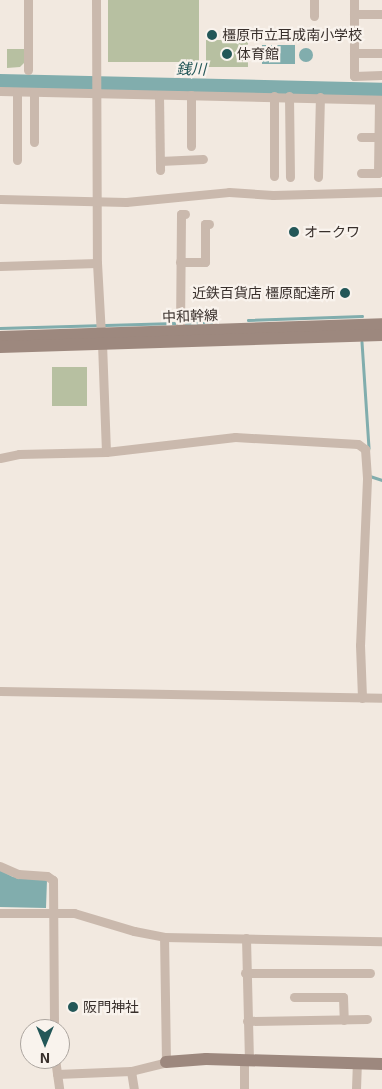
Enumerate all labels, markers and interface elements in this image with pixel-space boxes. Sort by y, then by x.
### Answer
place label: 橿原市立耳成南小学校 [222,27,362,43]
marker: 橿原市立耳成南小学校 [206,29,218,41]
place label: 体育館 [237,46,279,62]
marker: 体育館 [221,48,233,60]
water label: 銭川 [176,60,206,78]
place label: オークワ [304,224,360,240]
marker: オークワ [288,226,300,238]
place label: 近鉄百貨店 橿原配達所 [192,285,335,301]
marker: 近鉄百貨店 橿原配達所 [339,287,351,299]
street label: 中和幹線 [162,307,218,325]
place label: 阪門神社 [83,999,139,1015]
marker: 阪門神社 [67,1001,79,1013]
north arrow [20,1019,70,1069]
text: N [40,1050,50,1067]

